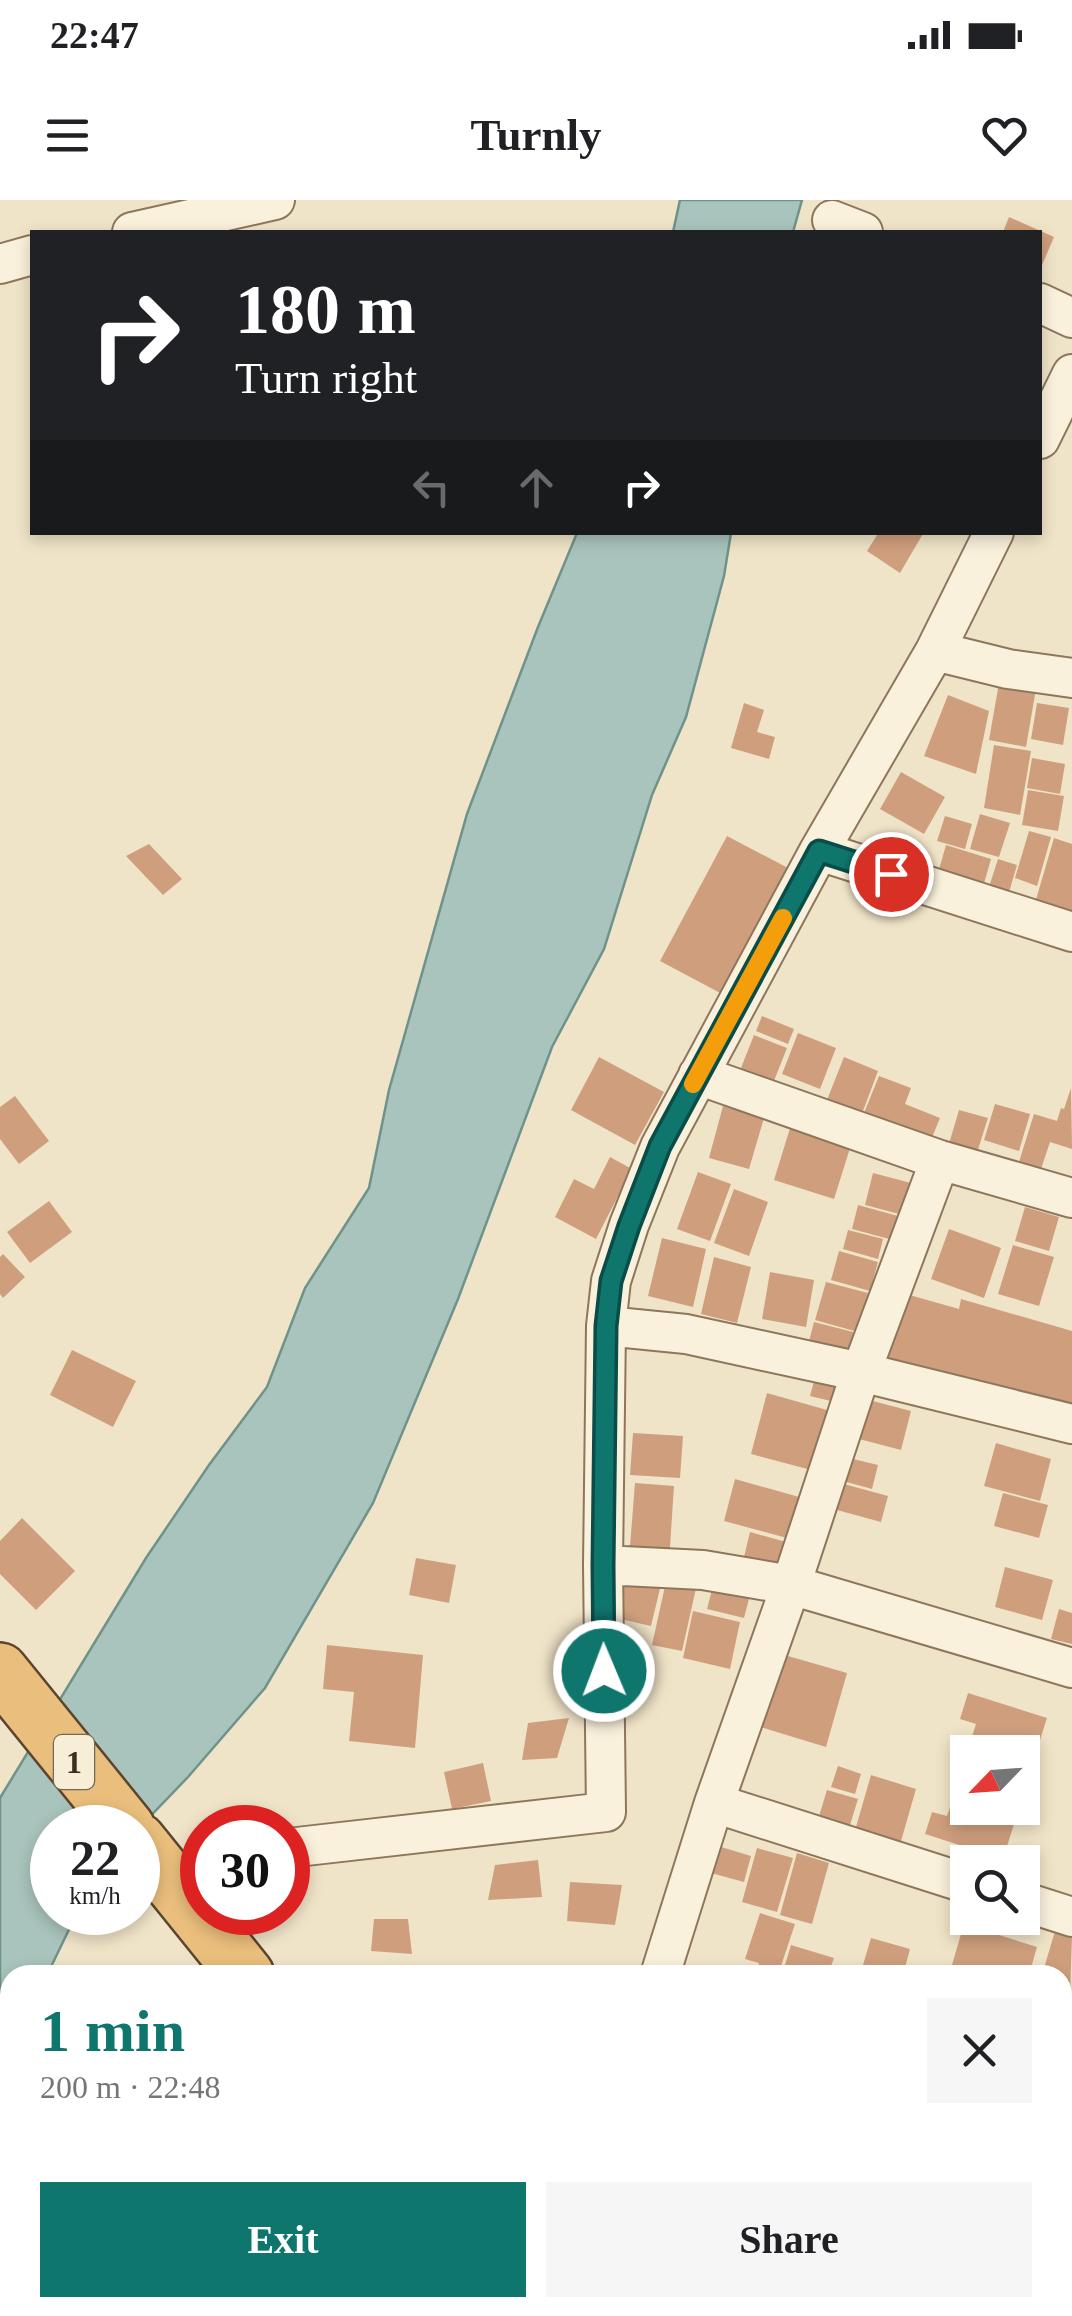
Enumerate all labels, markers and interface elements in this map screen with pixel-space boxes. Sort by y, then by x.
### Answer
text: 22:47 [50,14,139,56]
icon: menu [40,108,95,163]
icon: heart [977,108,1032,163]
text: Turnly [471,110,601,160]
icon: right [70,270,200,400]
text: 180 m [235,271,416,348]
text: Turn right [235,353,417,403]
icon: left [404,460,459,515]
icon: ahead [509,460,564,515]
icon: right [614,460,669,515]
pin [849,832,934,917]
icon: arrive [864,847,919,902]
position arrow [552,1619,656,1723]
road number: 1 [54,1735,94,1789]
north arrow [950,1735,1040,1825]
map controls [950,1735,1040,1935]
speed limit sign: 30 [180,1805,310,1935]
text: 22 [70,1830,120,1886]
button: search [950,1845,1040,1935]
text: km/h [69,1882,121,1909]
text: 1 min [40,1998,185,2064]
button: close [927,1998,1032,2103]
text: 200 m · 22:48 [40,2069,220,2105]
button: Exit [40,2182,526,2297]
button: Share [546,2182,1032,2297]

